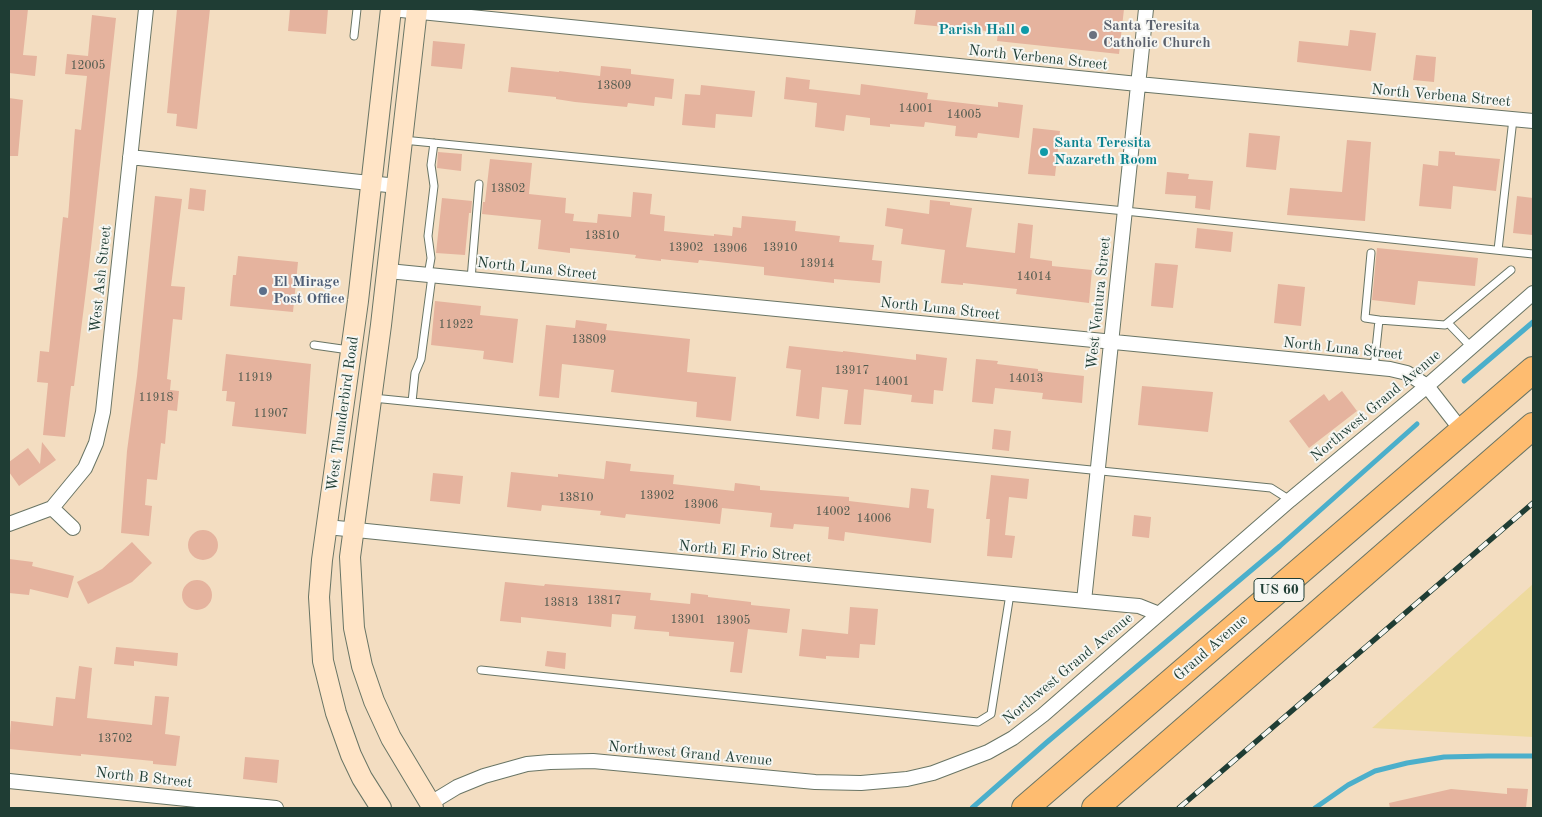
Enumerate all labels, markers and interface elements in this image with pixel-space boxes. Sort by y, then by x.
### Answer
place label: Santa Teresita Catholic Church [1103,17,1211,52]
place label: Parish Hall [938,21,1015,39]
marker: Parish Hall [1019,24,1031,36]
marker: Santa Teresita Catholic Church [1087,29,1099,41]
street label: North Verbena Street [967,42,1109,74]
house number: 12005 [71,59,105,73]
house number: 13809 [597,79,631,93]
street label: North Verbena Street [1370,81,1512,111]
house number: 14001 [899,102,933,116]
house number: 14005 [947,108,981,122]
place label: Santa Teresita Nazareth Room [1054,134,1157,169]
marker: Santa Teresita Nazareth Room [1038,146,1050,158]
house number: 13802 [491,182,525,196]
street label: West Ash Street [86,225,116,333]
house number: 13810 [585,229,619,243]
street label: West Ventura Street [1083,236,1115,370]
house number: 13902 [669,241,703,255]
house number: 13910 [763,241,797,255]
house number: 13906 [713,242,747,256]
street label: North Luna Street [476,254,598,284]
house number: 13914 [800,257,834,271]
house number: 14014 [1017,270,1051,284]
place label: El Mirage Post Office [273,273,345,308]
marker: El Mirage Post Office [257,285,269,297]
street label: North Luna Street [879,294,1001,324]
house number: 11922 [439,318,473,332]
house number: 13809 [572,333,606,347]
street label: North Luna Street [1282,334,1404,364]
street label: West Thunderbird Road [323,335,363,493]
street label: Northwest Grand Avenue [1307,346,1445,466]
house number: 13917 [835,364,869,378]
house number: 11919 [238,371,272,385]
house number: 14013 [1009,372,1043,386]
house number: 14001 [875,375,909,389]
house number: 11918 [139,391,173,405]
house number: 11907 [254,407,288,421]
house number: 13902 [640,489,674,503]
house number: 13810 [559,491,593,505]
house number: 13906 [684,498,718,512]
house number: 14002 [816,505,850,519]
house number: 14006 [857,512,891,526]
street label: North El Frio Street [678,537,812,567]
road number: US 60 [1254,578,1304,602]
house number: 13817 [587,594,621,608]
house number: 13813 [544,596,578,610]
street label: Northwest Grand Avenue [999,609,1137,729]
street label: Grand Avenue [1170,611,1252,685]
house number: 13901 [671,613,705,627]
house number: 13905 [716,614,750,628]
house number: 13702 [98,732,132,746]
street label: Northwest Grand Avenue [607,738,773,770]
street label: North B Street [95,764,193,792]

